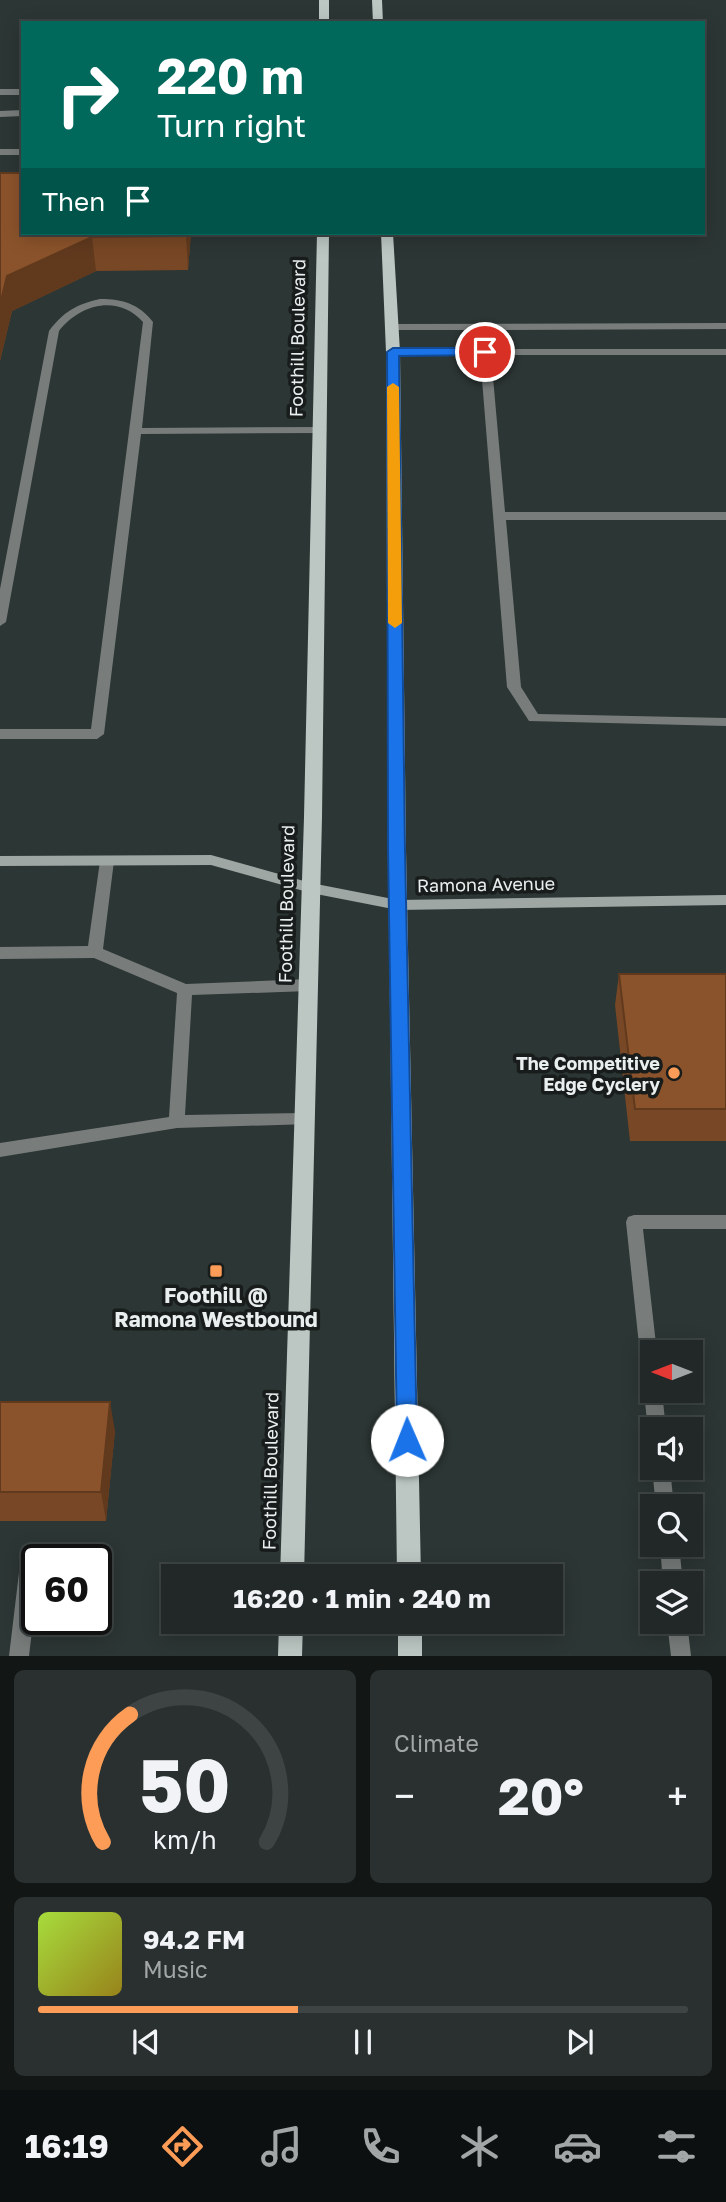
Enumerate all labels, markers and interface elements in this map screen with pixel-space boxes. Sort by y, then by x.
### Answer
text: 220 m [157,46,304,105]
icon: right [42,49,133,140]
text: Turn right [157,106,306,144]
icon: arrive [119,182,157,220]
text: Then [42,186,105,217]
street label: Foothill Boulevard [285,259,309,417]
pin [455,322,515,382]
icon: arrive [466,333,504,371]
street label: Foothill Boulevard [274,825,298,983]
street label: Ramona Avenue [417,872,555,896]
place label: The Competitive Edge Cyclery [516,1052,660,1095]
marker: The Competitive Edge Cyclery [666,1065,682,1081]
marker: Foothill @ Ramona Westbound [208,1263,224,1279]
place label: Foothill @ Ramona Westbound [114,1282,318,1332]
north arrow [640,1340,704,1404]
map controls [640,1340,703,1634]
street label: Foothill Boulevard [258,1392,282,1550]
position arrow [370,1403,444,1477]
button: sound [640,1417,703,1480]
button: search [640,1494,703,1557]
speed limit sign: 60 [21,1544,112,1635]
button: layers [640,1571,703,1634]
text: 16:20 · 1 min · 240 m [233,1583,491,1614]
text: Climate [394,1729,479,1757]
text: 50 [139,1742,231,1829]
text: 20° [498,1764,584,1826]
text: − [394,1773,415,1818]
text: + [667,1773,688,1818]
text: km/h [153,1824,217,1855]
text: 94.2 FM [143,1924,245,1955]
text: Music [143,1955,208,1983]
icon: previous [127,2023,165,2061]
icon: pause [344,2023,382,2061]
icon: next [561,2023,599,2061]
icon: directions [158,2122,207,2171]
icon: music [257,2122,306,2171]
icon: phone [356,2122,405,2171]
icon: climate [455,2122,504,2171]
icon: car [553,2122,602,2171]
icon: filters [652,2122,701,2171]
text: 16:19 [25,2127,109,2165]

